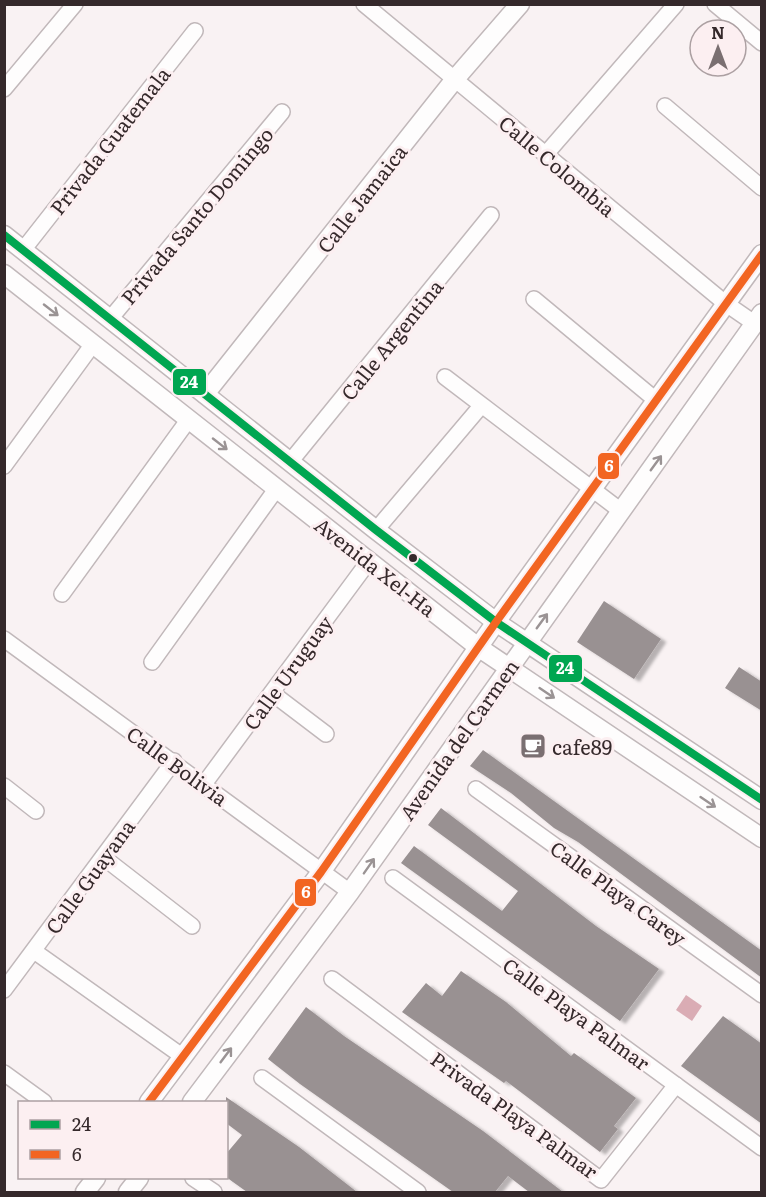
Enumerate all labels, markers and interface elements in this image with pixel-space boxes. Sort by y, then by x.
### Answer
north arrow [688,18,748,78]
text: N [711,20,725,44]
street label: Privada Guatemala [42,59,177,220]
street label: Calle Colombia [493,107,623,223]
street label: Privada Santo Domingo [112,120,280,310]
street label: Calle Jamaica [309,137,413,259]
street label: Calle Argentina [333,272,449,406]
one-way arrow [42,304,58,317]
line badge: 24 [172,368,207,396]
text: 24 [180,369,198,393]
one-way arrow [212,437,228,450]
line badge: 6 [597,452,620,480]
text: 6 [604,453,614,477]
one-way arrow [650,455,662,471]
street label: Avenida Xel-Ha [309,509,443,623]
unlabelled marker [407,552,419,564]
street label: Calle Uruguay [235,608,339,735]
one-way arrow [536,613,548,629]
street label: Avenida del Carmen [391,652,525,826]
line badge: 24 [548,654,583,683]
text: 24 [556,655,574,679]
one-way arrow [538,687,554,699]
street label: Calle Bolivia [121,718,235,812]
cafe icon: cafe89 [518,731,548,761]
place label: cafe89 [552,731,612,761]
one-way arrow [699,796,716,808]
street label: Calle Guayana [37,812,141,940]
street label: Calle Playa Carey [545,832,694,952]
one-way arrow [363,858,375,874]
line badge: 6 [294,878,317,907]
text: 6 [301,879,311,903]
street label: Calle Playa Palmar [497,949,657,1077]
street label: Privada Playa Palmar [425,1043,605,1185]
one-way arrow [220,1047,233,1063]
legend [18,1101,228,1179]
text: 24 [72,1110,91,1137]
text: 6 [72,1140,82,1167]

